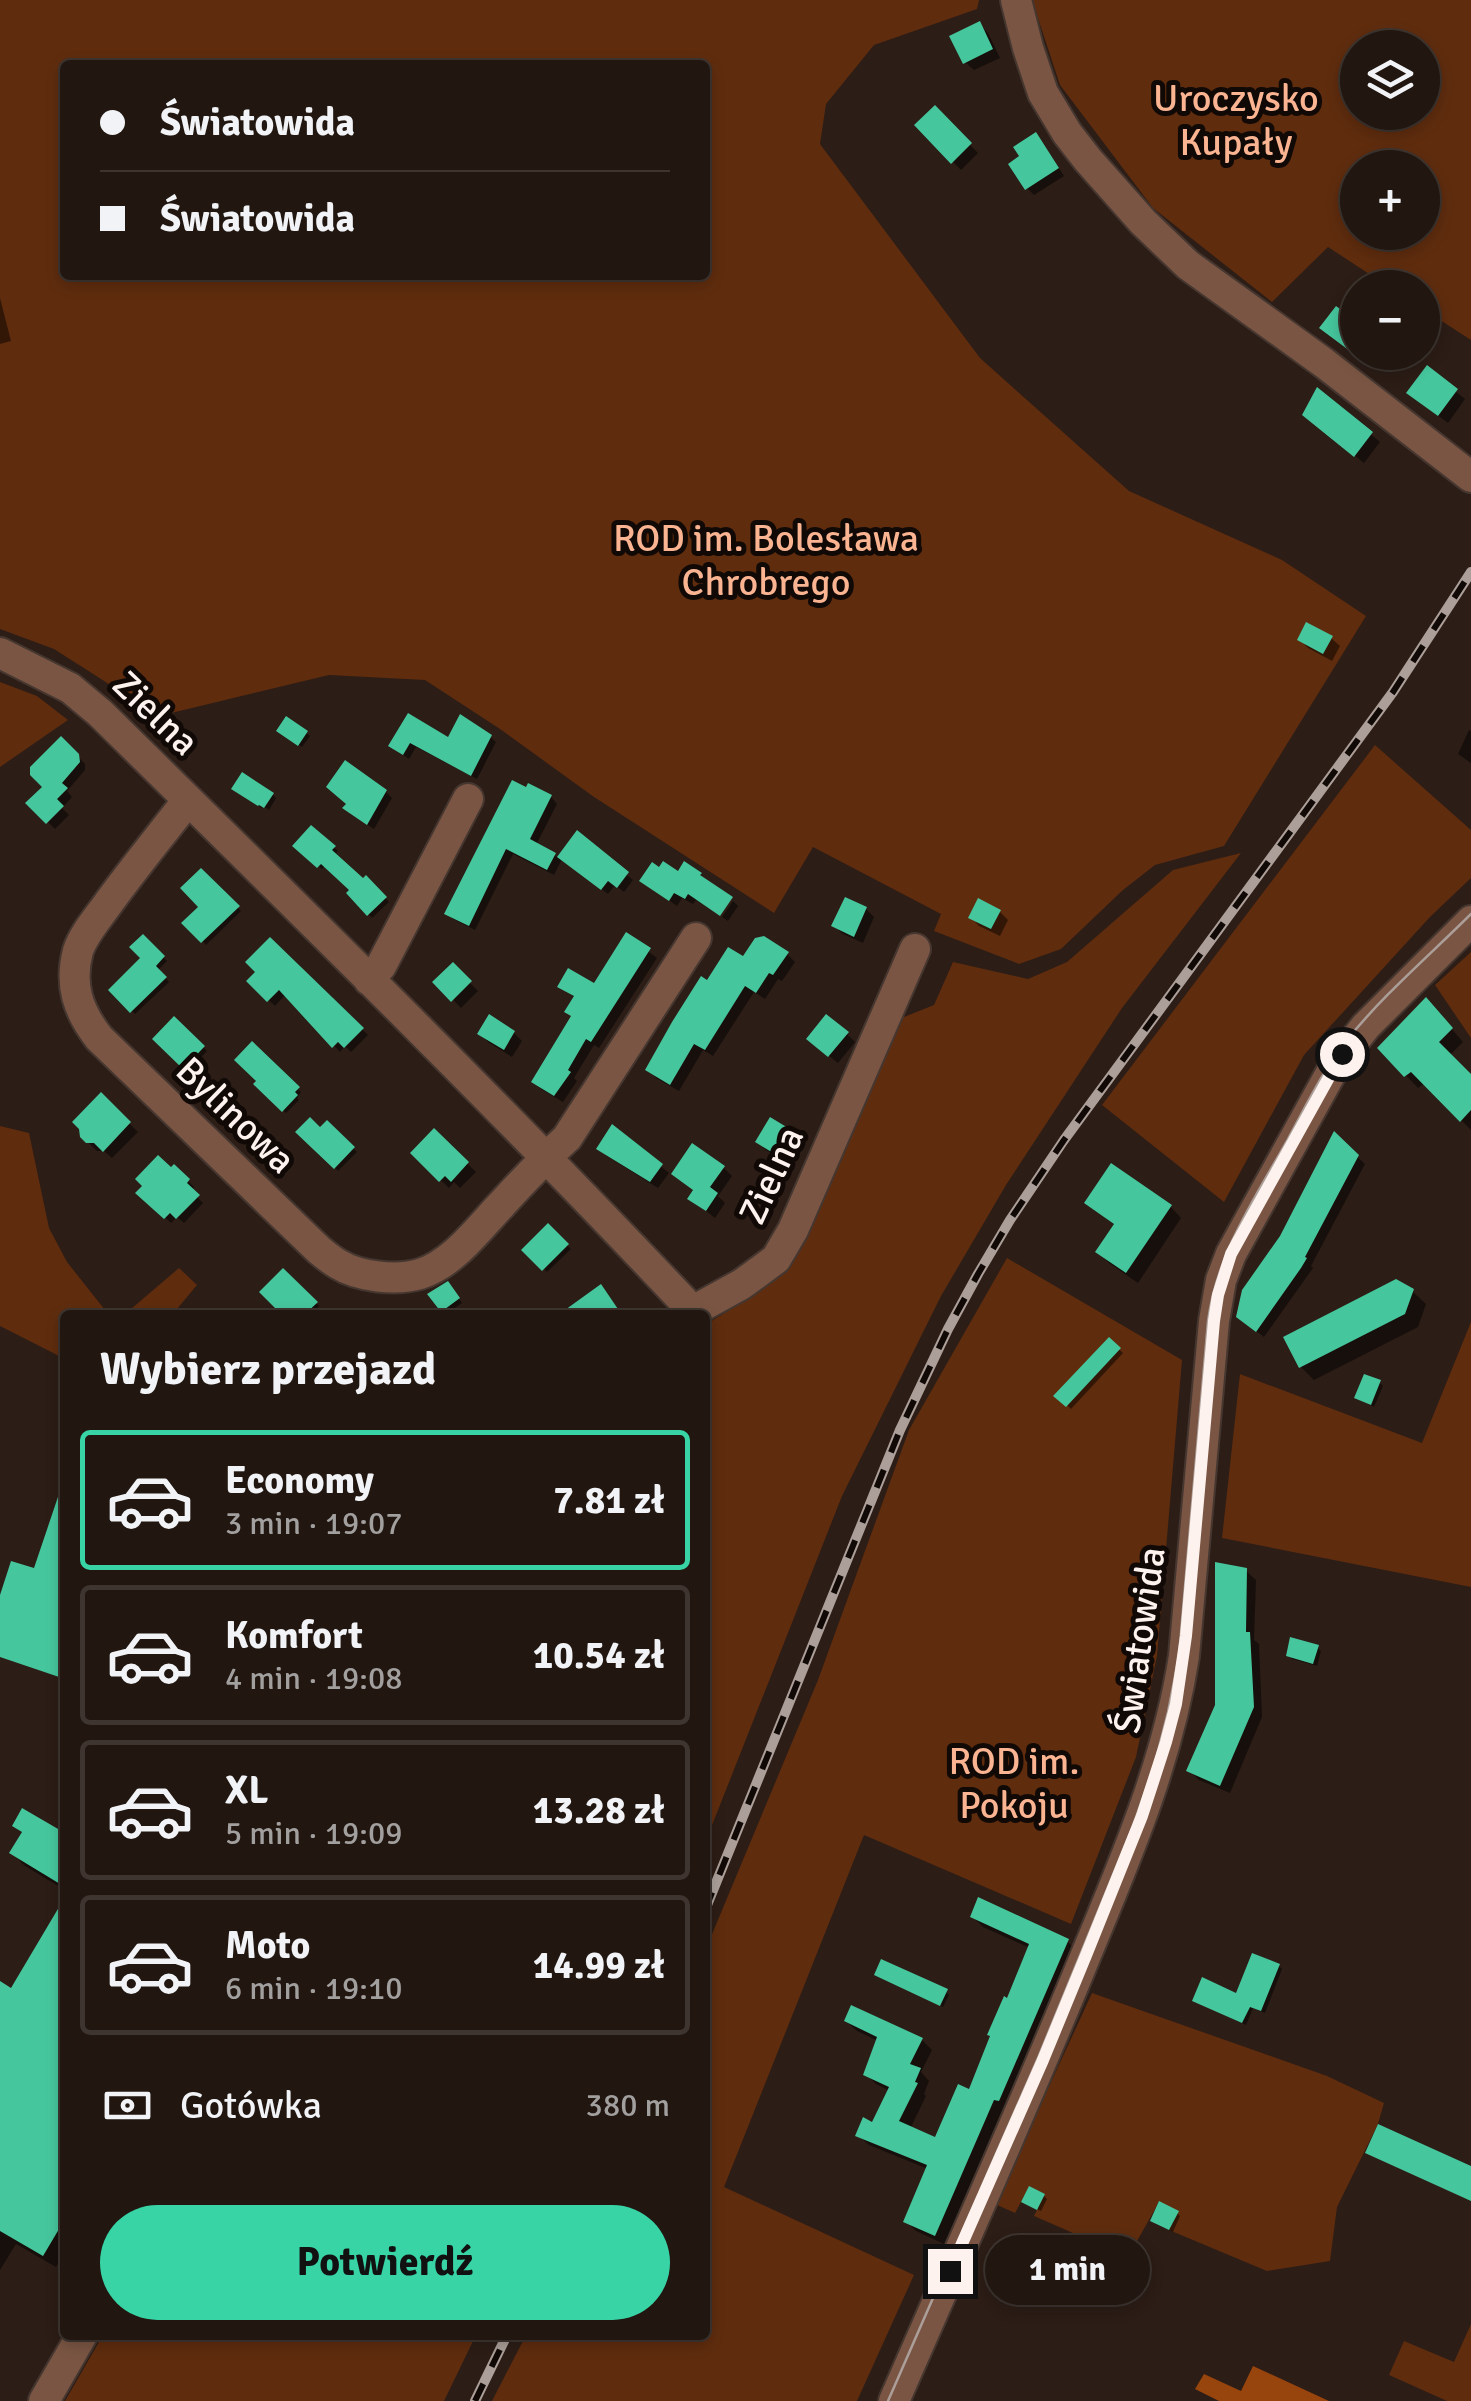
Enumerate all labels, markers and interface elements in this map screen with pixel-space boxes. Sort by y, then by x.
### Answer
map controls [1340,30,1440,370]
button: layers [1340,30,1440,130]
park label: Uroczysko Kupały [1153,75,1319,166]
text: Światowida [160,99,355,146]
button: + [1340,150,1440,250]
text: Światowida [160,195,355,242]
button: − [1340,270,1440,370]
park label: ROD im. Bolesława Chrobrego [613,515,919,606]
street label: Zielna [103,661,209,766]
route start [1320,1032,1365,1077]
street label: Bylinowa [166,1047,305,1184]
street label: Zielna [729,1119,814,1231]
text: Wybierz przejazd [100,1342,436,1397]
icon: car [105,1455,195,1545]
text: Economy [225,1457,374,1504]
text: 7.81 zł [553,1477,665,1524]
text: 3 min · 19:07 [225,1504,403,1543]
street label: Światowida [1103,1544,1176,1736]
icon: car [105,1610,195,1700]
text: Komfort [225,1612,363,1659]
text: 10.54 zł [533,1632,665,1679]
text: 4 min · 19:08 [225,1659,403,1698]
park label: ROD im. Pokoju [949,1738,1079,1829]
icon: car [105,1765,195,1855]
text: XL [225,1767,268,1814]
text: 13.28 zł [533,1787,665,1834]
text: 5 min · 19:09 [225,1814,403,1853]
icon: car [105,1920,195,2010]
text: Moto [225,1922,310,1969]
text: 14.99 zł [533,1942,665,1989]
text: 6 min · 19:10 [225,1969,403,2008]
icon: cash [100,2078,155,2133]
text: Gotówka [180,2082,322,2129]
text: 380 m [586,2086,670,2125]
button: Potwierdź [100,2205,670,2320]
callout: 1 min [985,2236,1150,2306]
route end [928,2249,973,2294]
text: 1 min [1029,2250,1106,2289]

